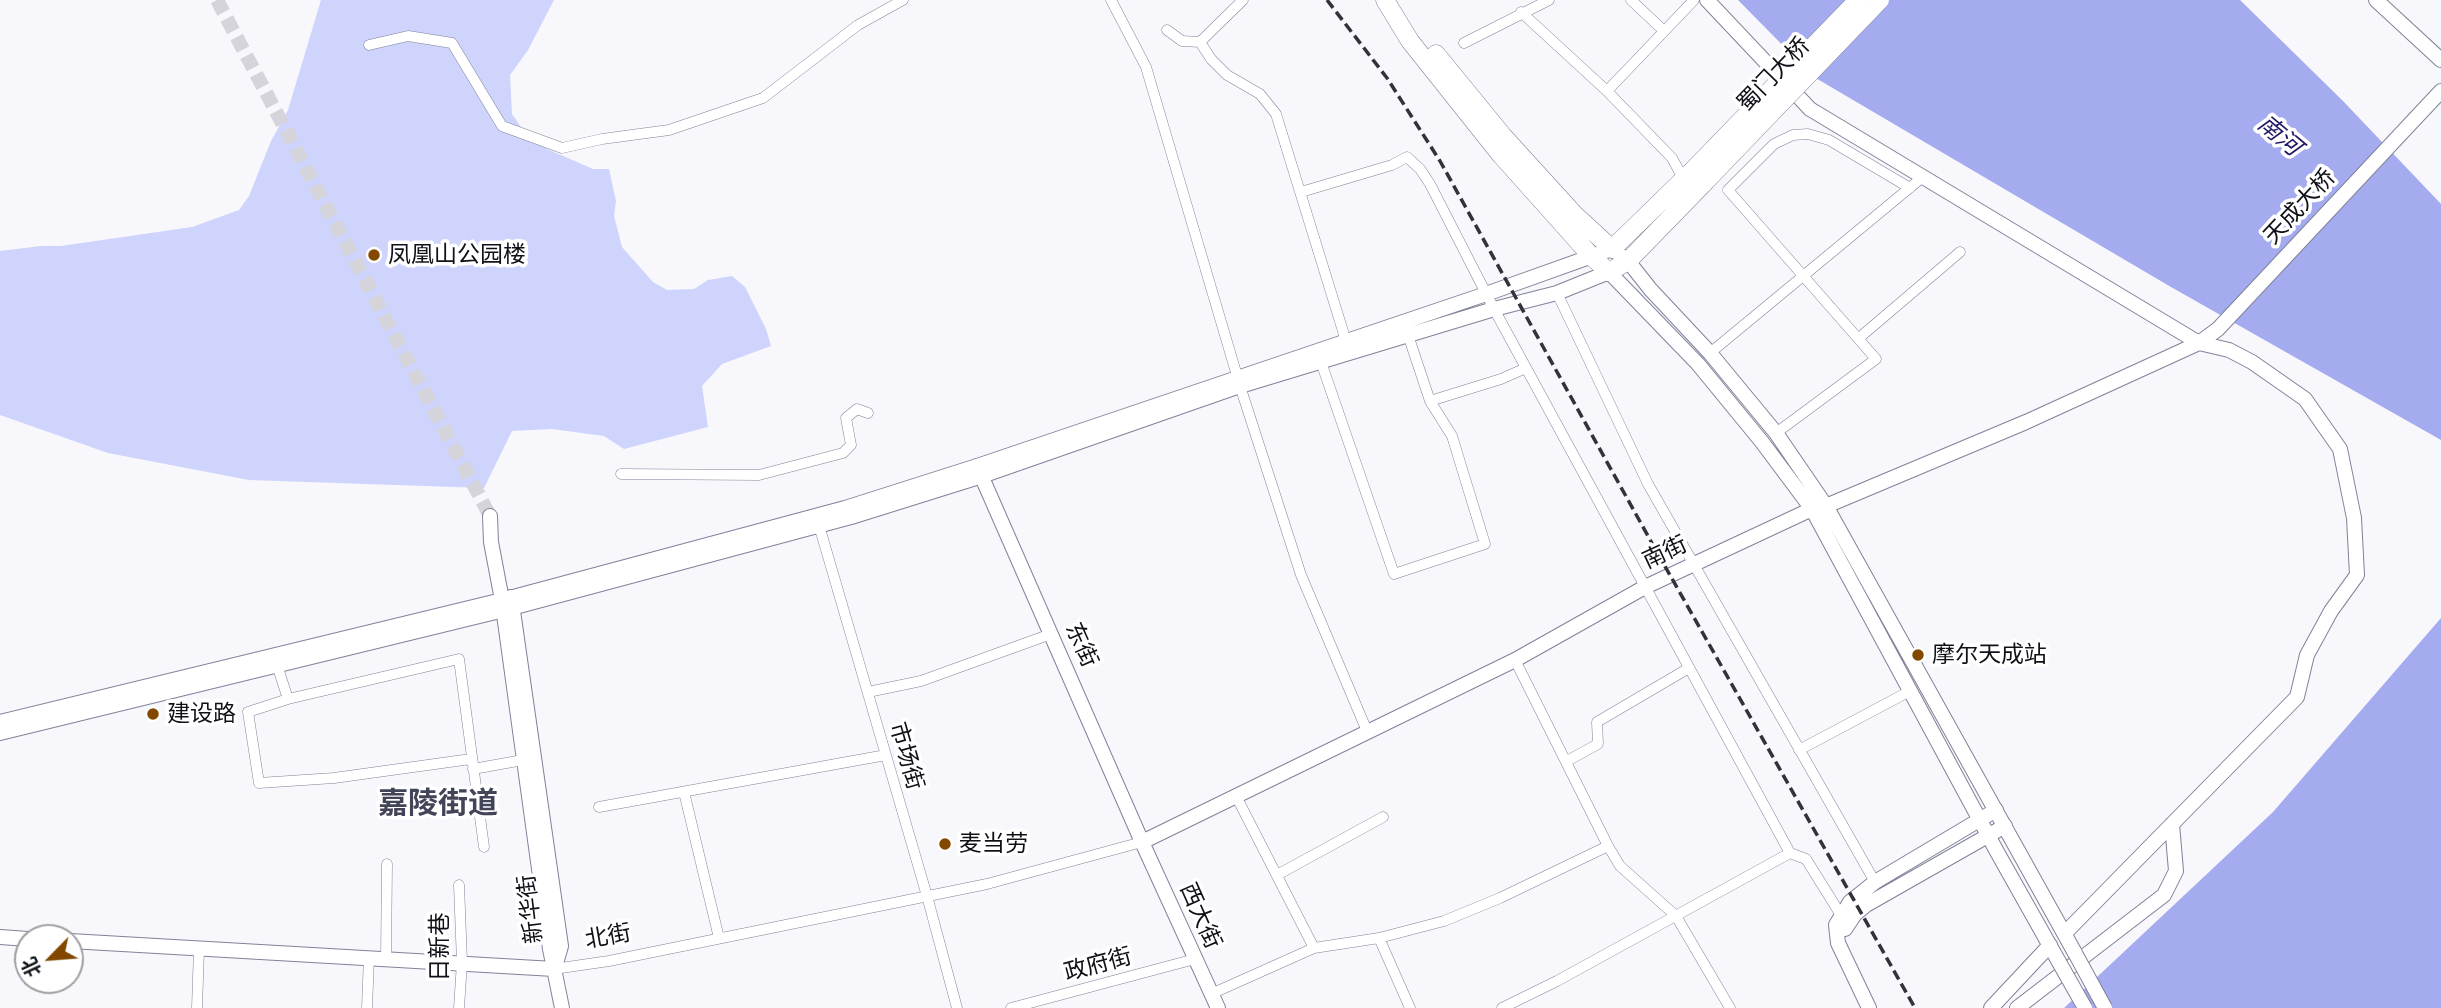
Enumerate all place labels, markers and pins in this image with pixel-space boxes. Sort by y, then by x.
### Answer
place label: 凤凰山公园楼 [388,241,526,269]
marker: 凤凰山公园楼 [366,247,382,263]
place label: 摩尔天成站 [1932,641,2047,669]
marker: 摩尔天成站 [1910,647,1926,663]
place label: 建设路 [167,700,236,728]
marker: 建设路 [145,706,161,722]
place label: 麦当劳 [959,830,1028,858]
marker: 麦当劳 [937,836,953,852]

